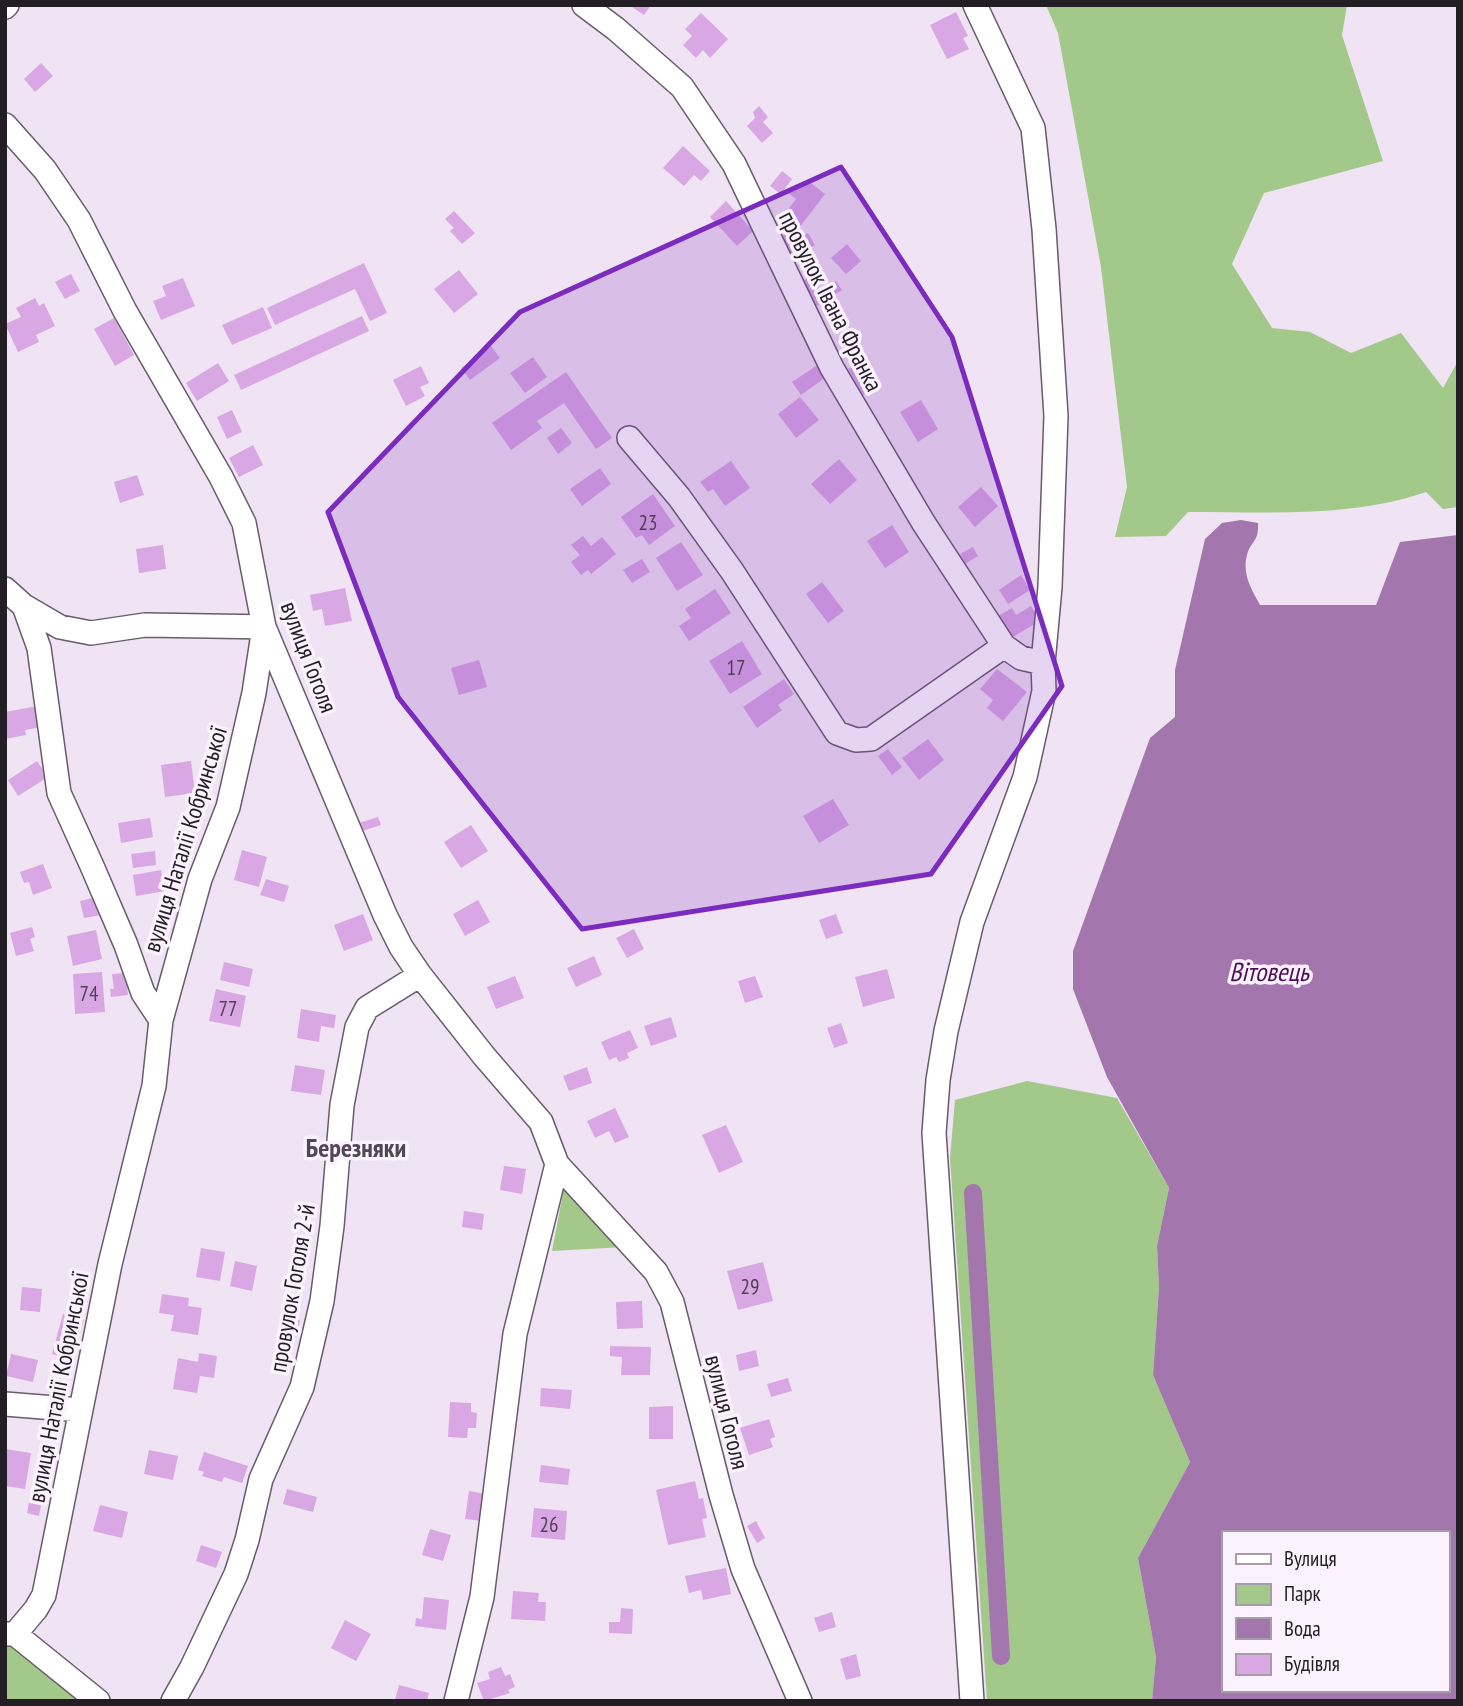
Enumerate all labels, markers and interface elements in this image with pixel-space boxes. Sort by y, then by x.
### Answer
street label: провулок Івана Франка [772,206,890,396]
house number: 23 [639,509,657,536]
street label: вулиця Гоголя [274,597,344,717]
house number: 17 [727,654,745,681]
street label: вулиця Наталії Кобринської [136,722,234,956]
water label: Вітовець [1229,955,1310,988]
house number: 74 [80,980,99,1007]
house number: 77 [219,995,237,1022]
district label: Березняки [306,1131,406,1164]
street label: провулок Гоголя 2-й [262,1201,322,1375]
street label: вулиця Наталії Кобринської [20,1269,96,1505]
house number: 29 [741,1273,759,1300]
street label: вулиця Гоголя [698,1352,756,1472]
house number: 26 [540,1511,558,1538]
legend [1222,1531,1449,1692]
text: Вулиця [1284,1545,1337,1572]
text: Парк [1284,1580,1321,1607]
text: Вода [1284,1615,1321,1642]
text: Будівля [1284,1650,1340,1677]

